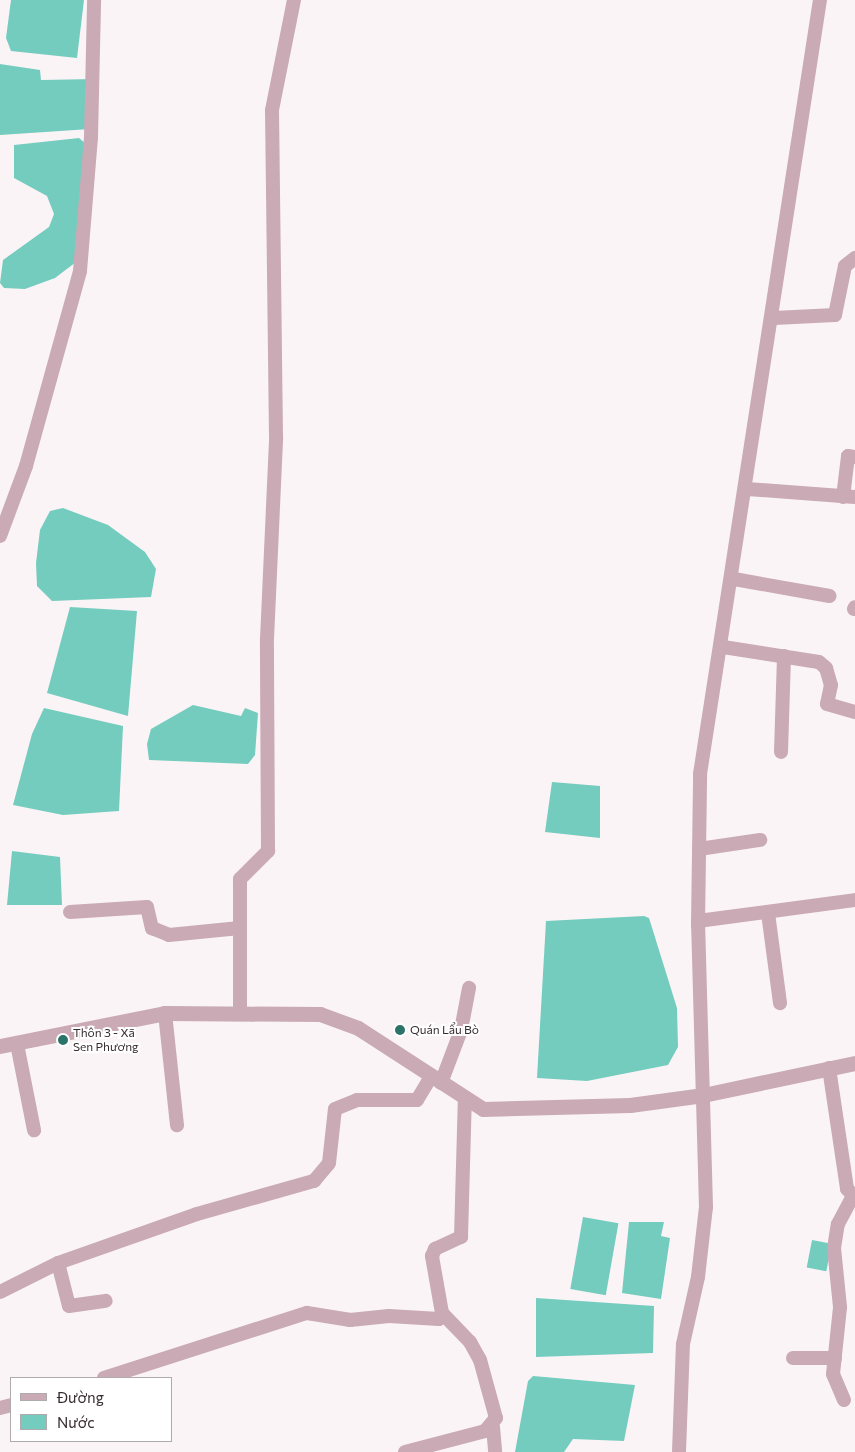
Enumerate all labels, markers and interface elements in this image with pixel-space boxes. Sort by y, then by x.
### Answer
place label: Quán Lẩu Bò [410,1023,479,1037]
marker: Quán Lẩu Bò [394,1024,406,1036]
place label: Thôn 3 - Xã Sen Phương [73,1026,139,1054]
marker: Thôn 3 - Xã Sen Phương [57,1034,69,1046]
legend [10,1377,172,1442]
text: Đường [57,1388,104,1406]
text: Nước [57,1413,95,1431]

